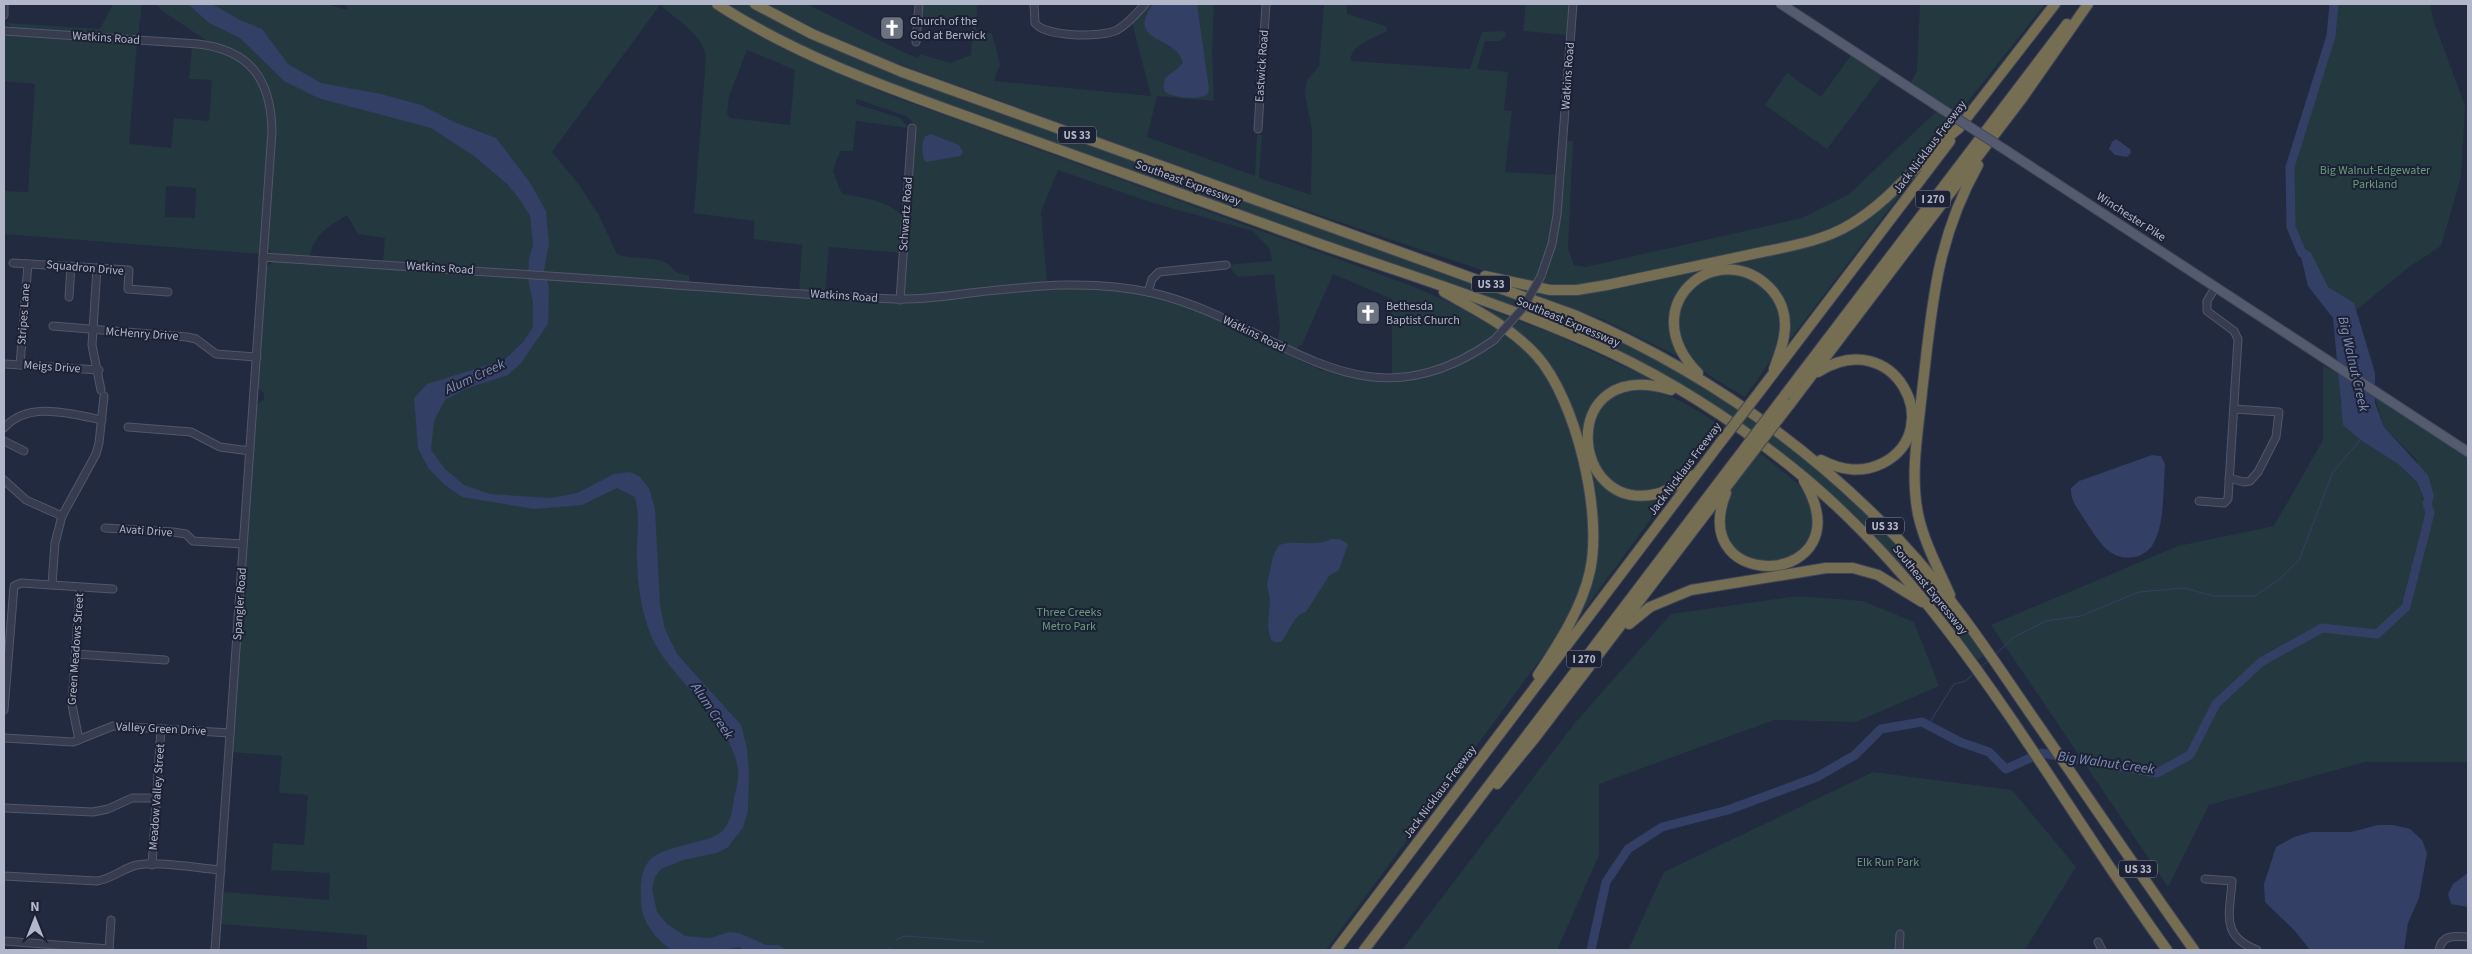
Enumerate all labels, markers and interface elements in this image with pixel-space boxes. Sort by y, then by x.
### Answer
place label: Church of the God at Berwick [910,13,986,44]
church icon: Church of the God at Berwick [879,15,905,41]
street label: Watkins Road [72,27,140,49]
street label: Eastwick Road [1251,29,1273,103]
street label: Watkins Road [1557,42,1579,110]
street label: Jack Nicklaus Freeway [1889,97,1971,197]
road number: US 33 [1058,126,1096,144]
street label: Southeast Expressway [1133,156,1244,210]
park label: Big Walnut-Edgewater Parkland [2320,162,2431,193]
street label: Schwartz Road [895,176,917,252]
street label: Winchester Pike [2093,188,2169,246]
road number: I 270 [1916,190,1950,208]
street label: Squadron Drive [45,256,125,280]
street label: Watkins Road [406,257,474,279]
road number: US 33 [1472,276,1510,292]
street label: Stripes Lane [13,283,35,345]
street label: Watkins Road [810,285,878,307]
street label: Southeast Expressway [1513,292,1623,352]
place label: Bethesda Baptist Church [1386,298,1460,329]
church icon: Bethesda Baptist Church [1355,300,1381,326]
street label: Watkins Road [1220,311,1288,357]
water label: Big Walnut Creek [2332,314,2374,414]
street label: McHenry Drive [105,323,179,345]
water label: Alum Creek [441,354,509,400]
street label: Meigs Drive [23,357,81,377]
street label: Jack Nicklaus Freeway [1644,419,1726,519]
road number: US 33 [1866,518,1904,534]
street label: Avati Drive [119,521,173,541]
street label: Southeast Expressway [1888,541,1972,639]
street label: Spangler Road [229,567,251,641]
street label: Green Meadows Street [64,592,88,706]
park label: Three Creeks Metro Park [1036,604,1102,635]
road number: I 270 [1566,651,1602,668]
water label: Alum Creek [685,678,738,744]
street label: Valley Green Drive [115,718,207,740]
street label: Jack Nicklaus Freeway [1399,742,1481,842]
street label: Meadow Valley Street [145,743,169,851]
water label: Big Walnut Creek [2056,746,2156,780]
park label: Elk Run Park [1857,854,1919,871]
road number: US 33 [2119,861,2157,878]
north arrow [10,894,60,944]
text: N [30,897,40,917]

